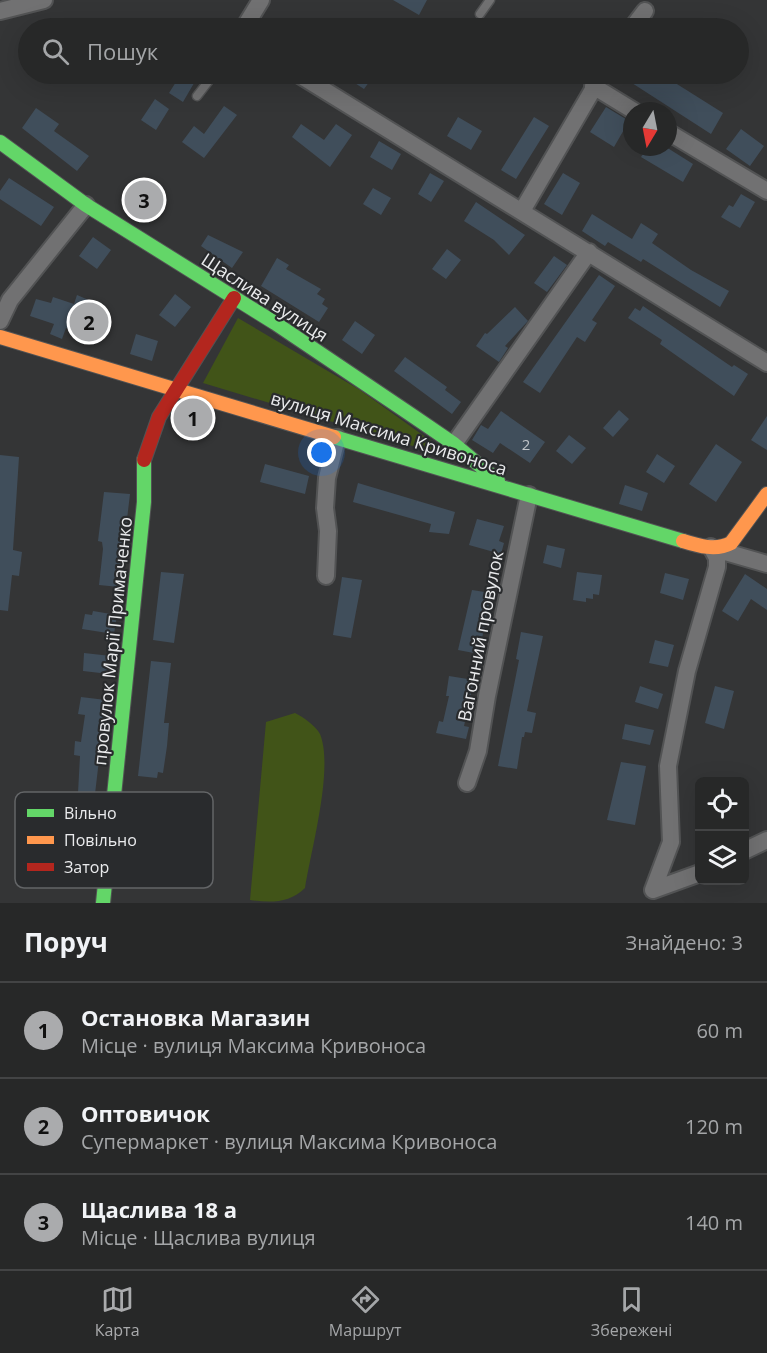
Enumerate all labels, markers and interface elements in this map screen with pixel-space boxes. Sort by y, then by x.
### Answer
search box [18,18,749,84]
icon: search [39,35,72,68]
text: Пошук [87,36,158,66]
north arrow [623,102,677,156]
pin: 3 [124,178,164,222]
street label: Щаслива вулиця [197,247,333,347]
pin: 2 [70,300,109,344]
street label: вулиця Максима Кривоноса [268,386,510,480]
pin: 1 [174,396,212,440]
house number: 2 [522,434,530,454]
your location [307,438,336,467]
street label: провулок Марії Примаченко [87,516,137,766]
street label: Вагонний провулок [452,548,508,723]
map controls [695,777,749,885]
button: locate [695,777,749,831]
legend [15,792,213,888]
text: Вільно [64,802,117,824]
text: Повільно [64,829,137,851]
button: layers [695,831,749,885]
text: Затор [64,856,109,878]
text: Поруч [24,924,108,960]
text: Знайдено: 3 [626,929,743,956]
text: Остановка Магазин [81,1002,310,1032]
text: 1 [38,1017,49,1044]
text: 60 m [696,1017,743,1044]
text: Місце · вулиця Максима Кривоноса [81,1032,426,1059]
text: Оптовичок [81,1098,210,1128]
text: 2 [38,1113,49,1140]
text: 120 m [685,1113,743,1140]
text: Супермаркет · вулиця Максима Кривоноса [81,1128,497,1155]
text: Щаслива 18 а [81,1194,237,1224]
text: 3 [38,1209,49,1236]
text: 140 m [685,1209,743,1236]
text: Місце · Щаслива вулиця [81,1224,316,1251]
tab: Карта [95,1283,140,1341]
tab: Маршрут [329,1283,401,1341]
tab: Збережені [591,1283,672,1341]

